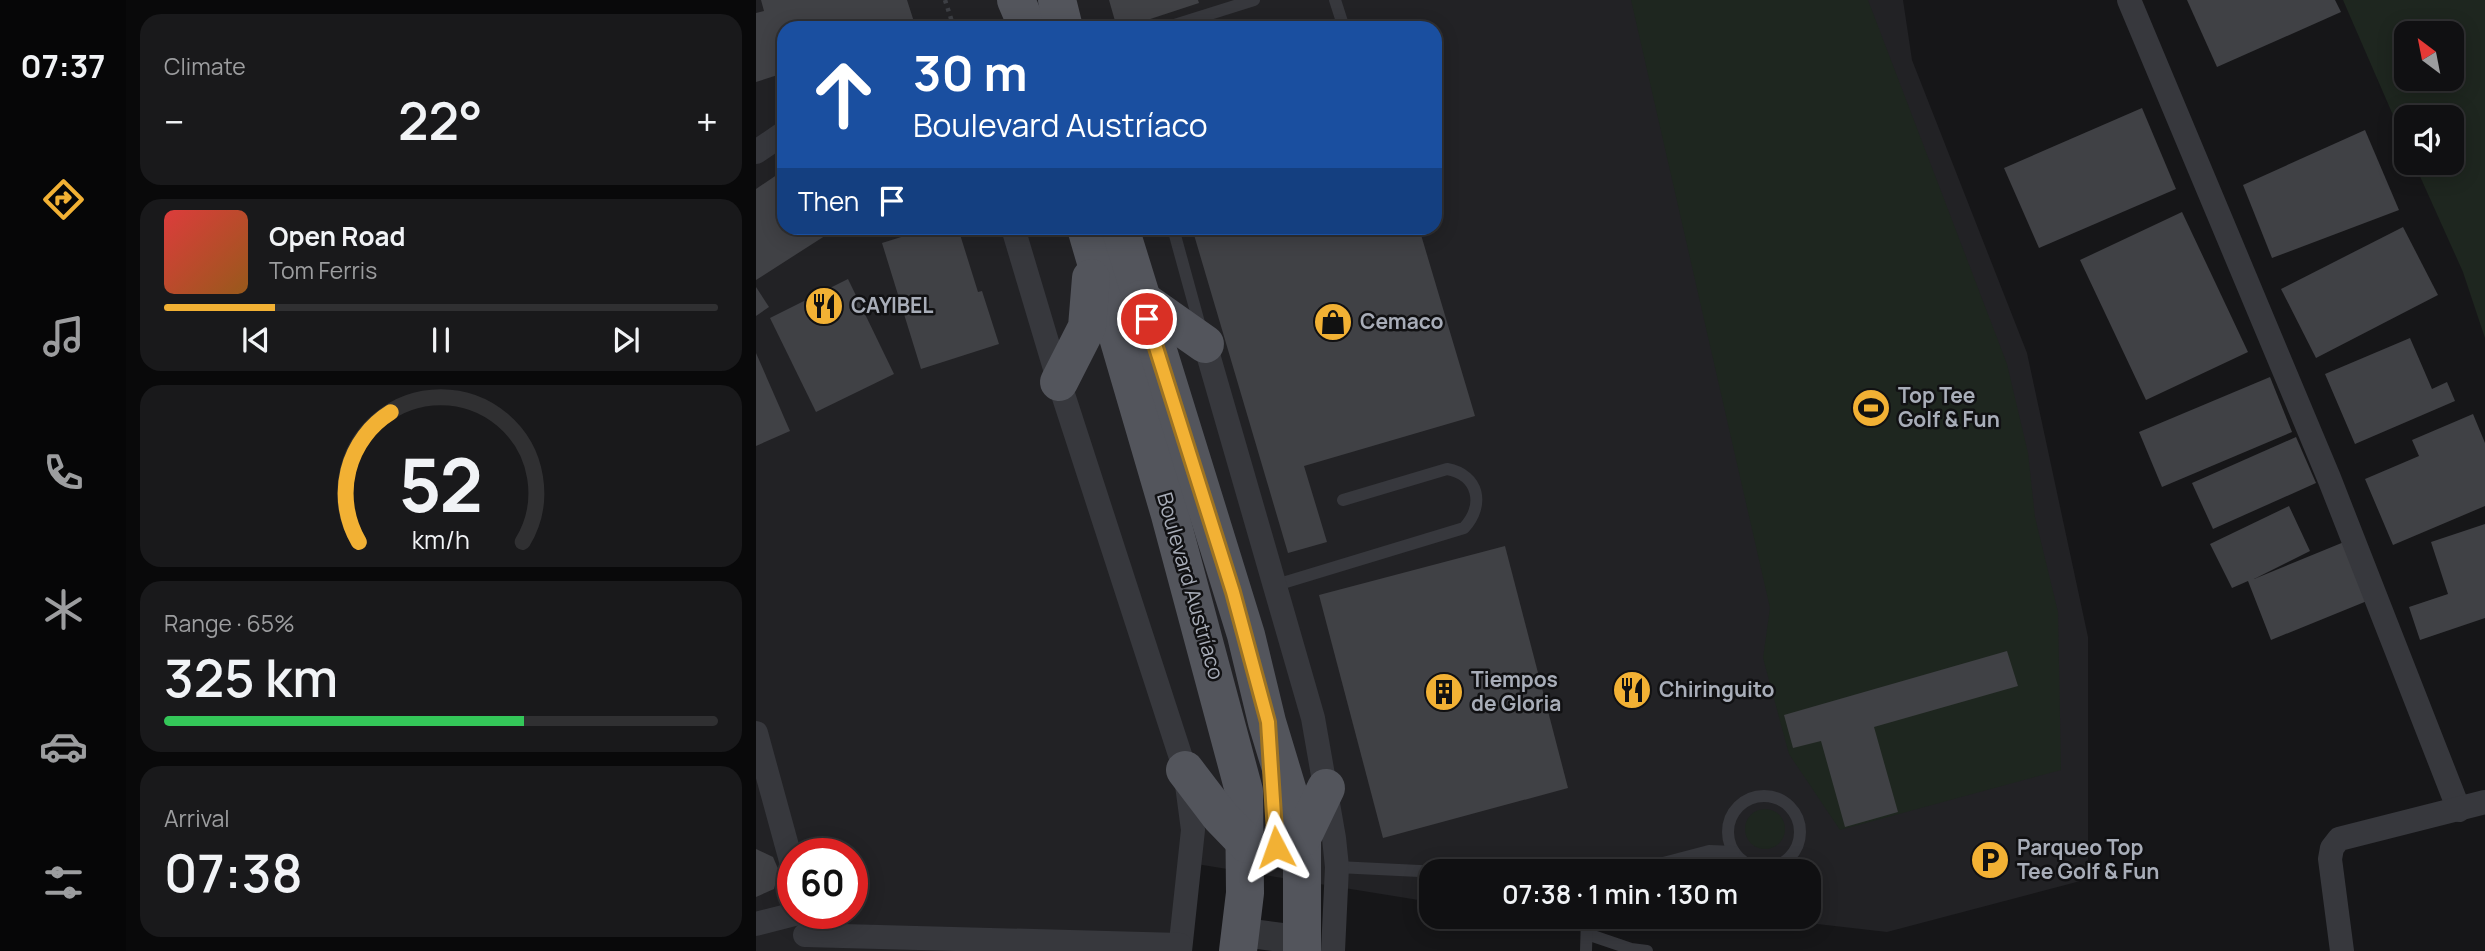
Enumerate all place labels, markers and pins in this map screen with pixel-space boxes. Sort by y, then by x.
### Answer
restaurant icon: CAYIBEL [803,285,845,327]
pin [1117,289,1177,349]
place label: CAYIBEL [851,291,934,319]
shop icon: Cemaco [1312,301,1354,343]
place label: Cemaco [1360,307,1444,335]
place label: Top Tee Golf & Fun [1898,381,2000,433]
sports icon: Top Tee Golf & Fun [1850,387,1892,429]
place label: Tiempos de Gloria [1471,665,1561,717]
restaurant icon: Chiringuito [1611,669,1653,711]
building icon: Tiempos de Gloria [1423,671,1465,713]
place label: Chiringuito [1659,675,1774,703]
place label: Parqueo Top Tee Golf & Fun [2017,833,2159,885]
parking icon: Parqueo Top Tee Golf & Fun [1969,839,2011,881]

